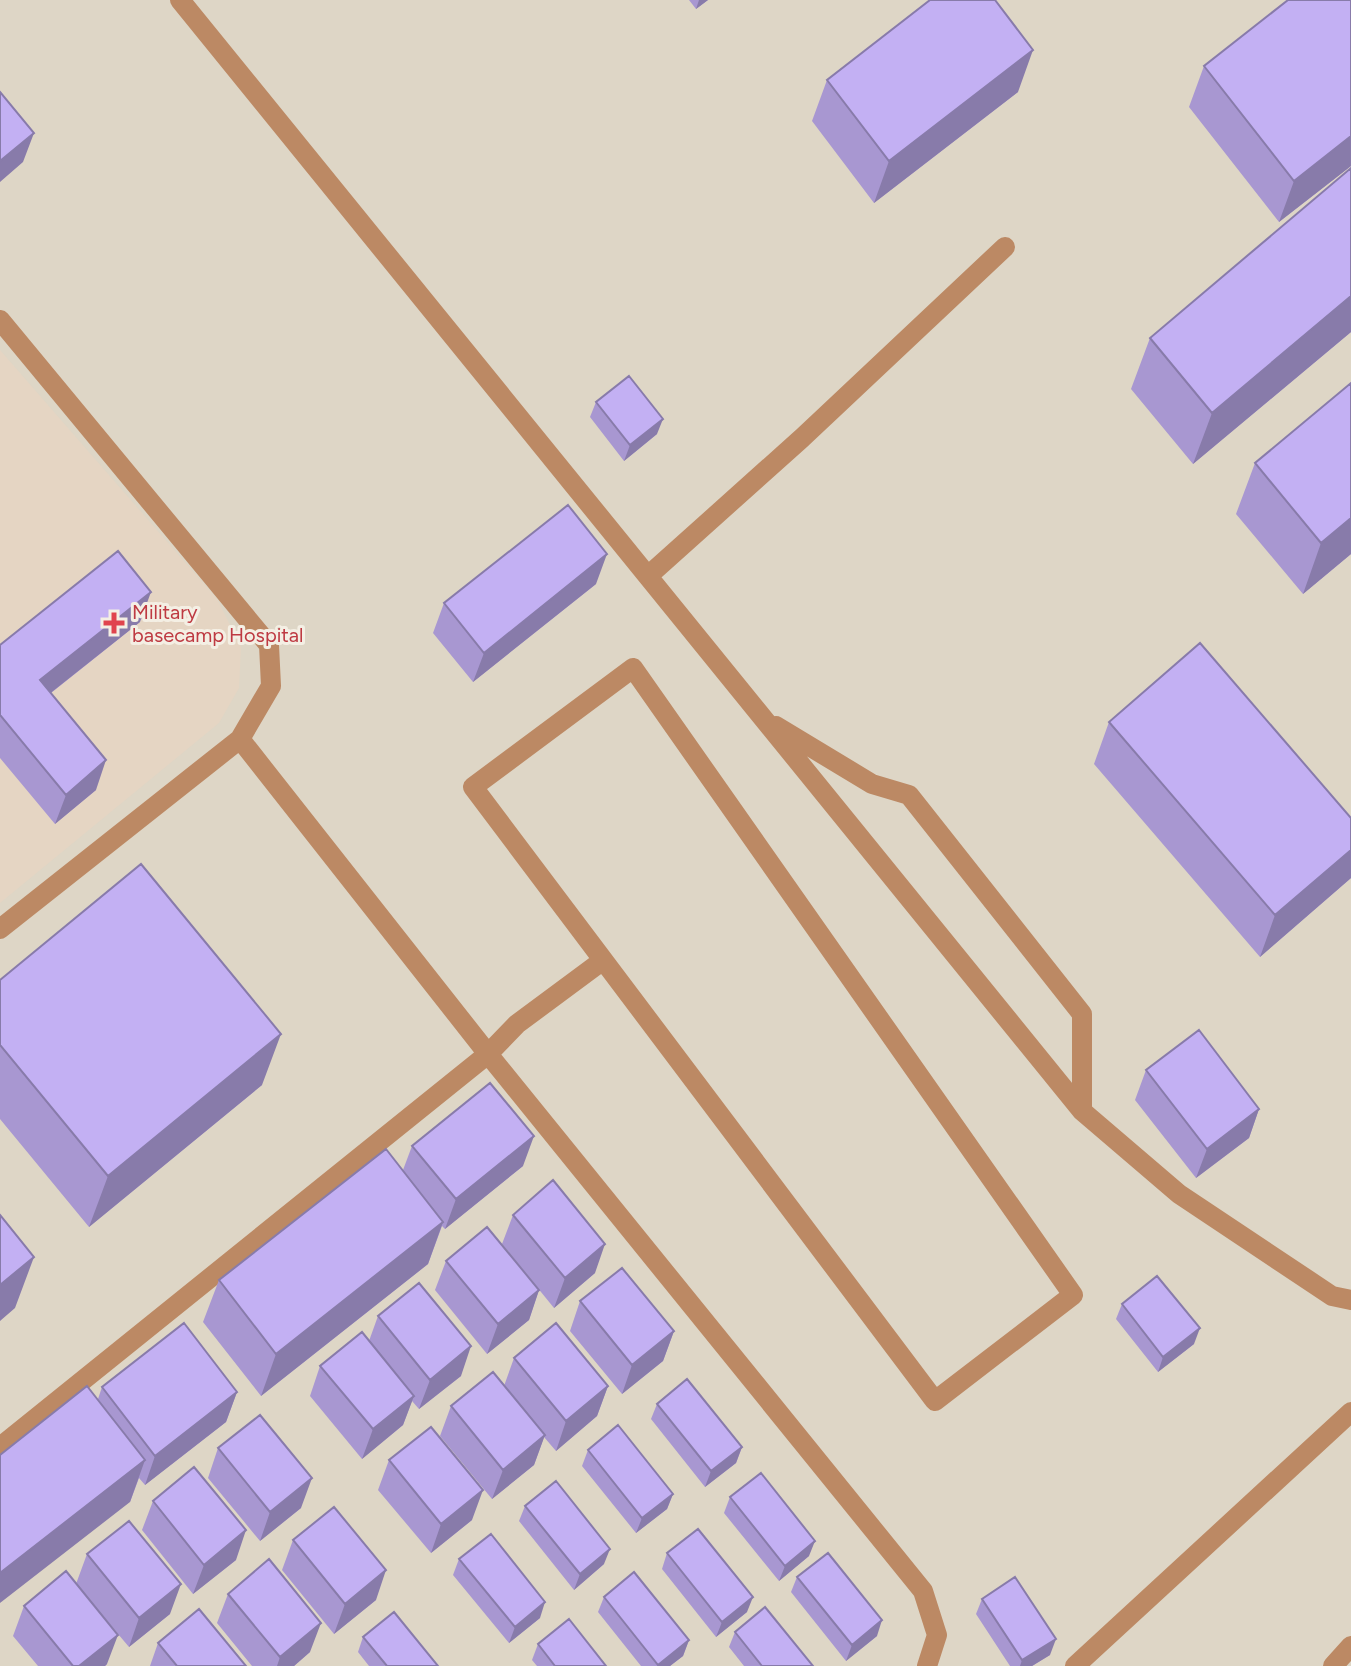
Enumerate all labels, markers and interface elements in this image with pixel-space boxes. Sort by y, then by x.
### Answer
place label: Military basecamp Hospital [132,600,303,647]
marker: Military basecamp Hospital [103,612,125,634]

